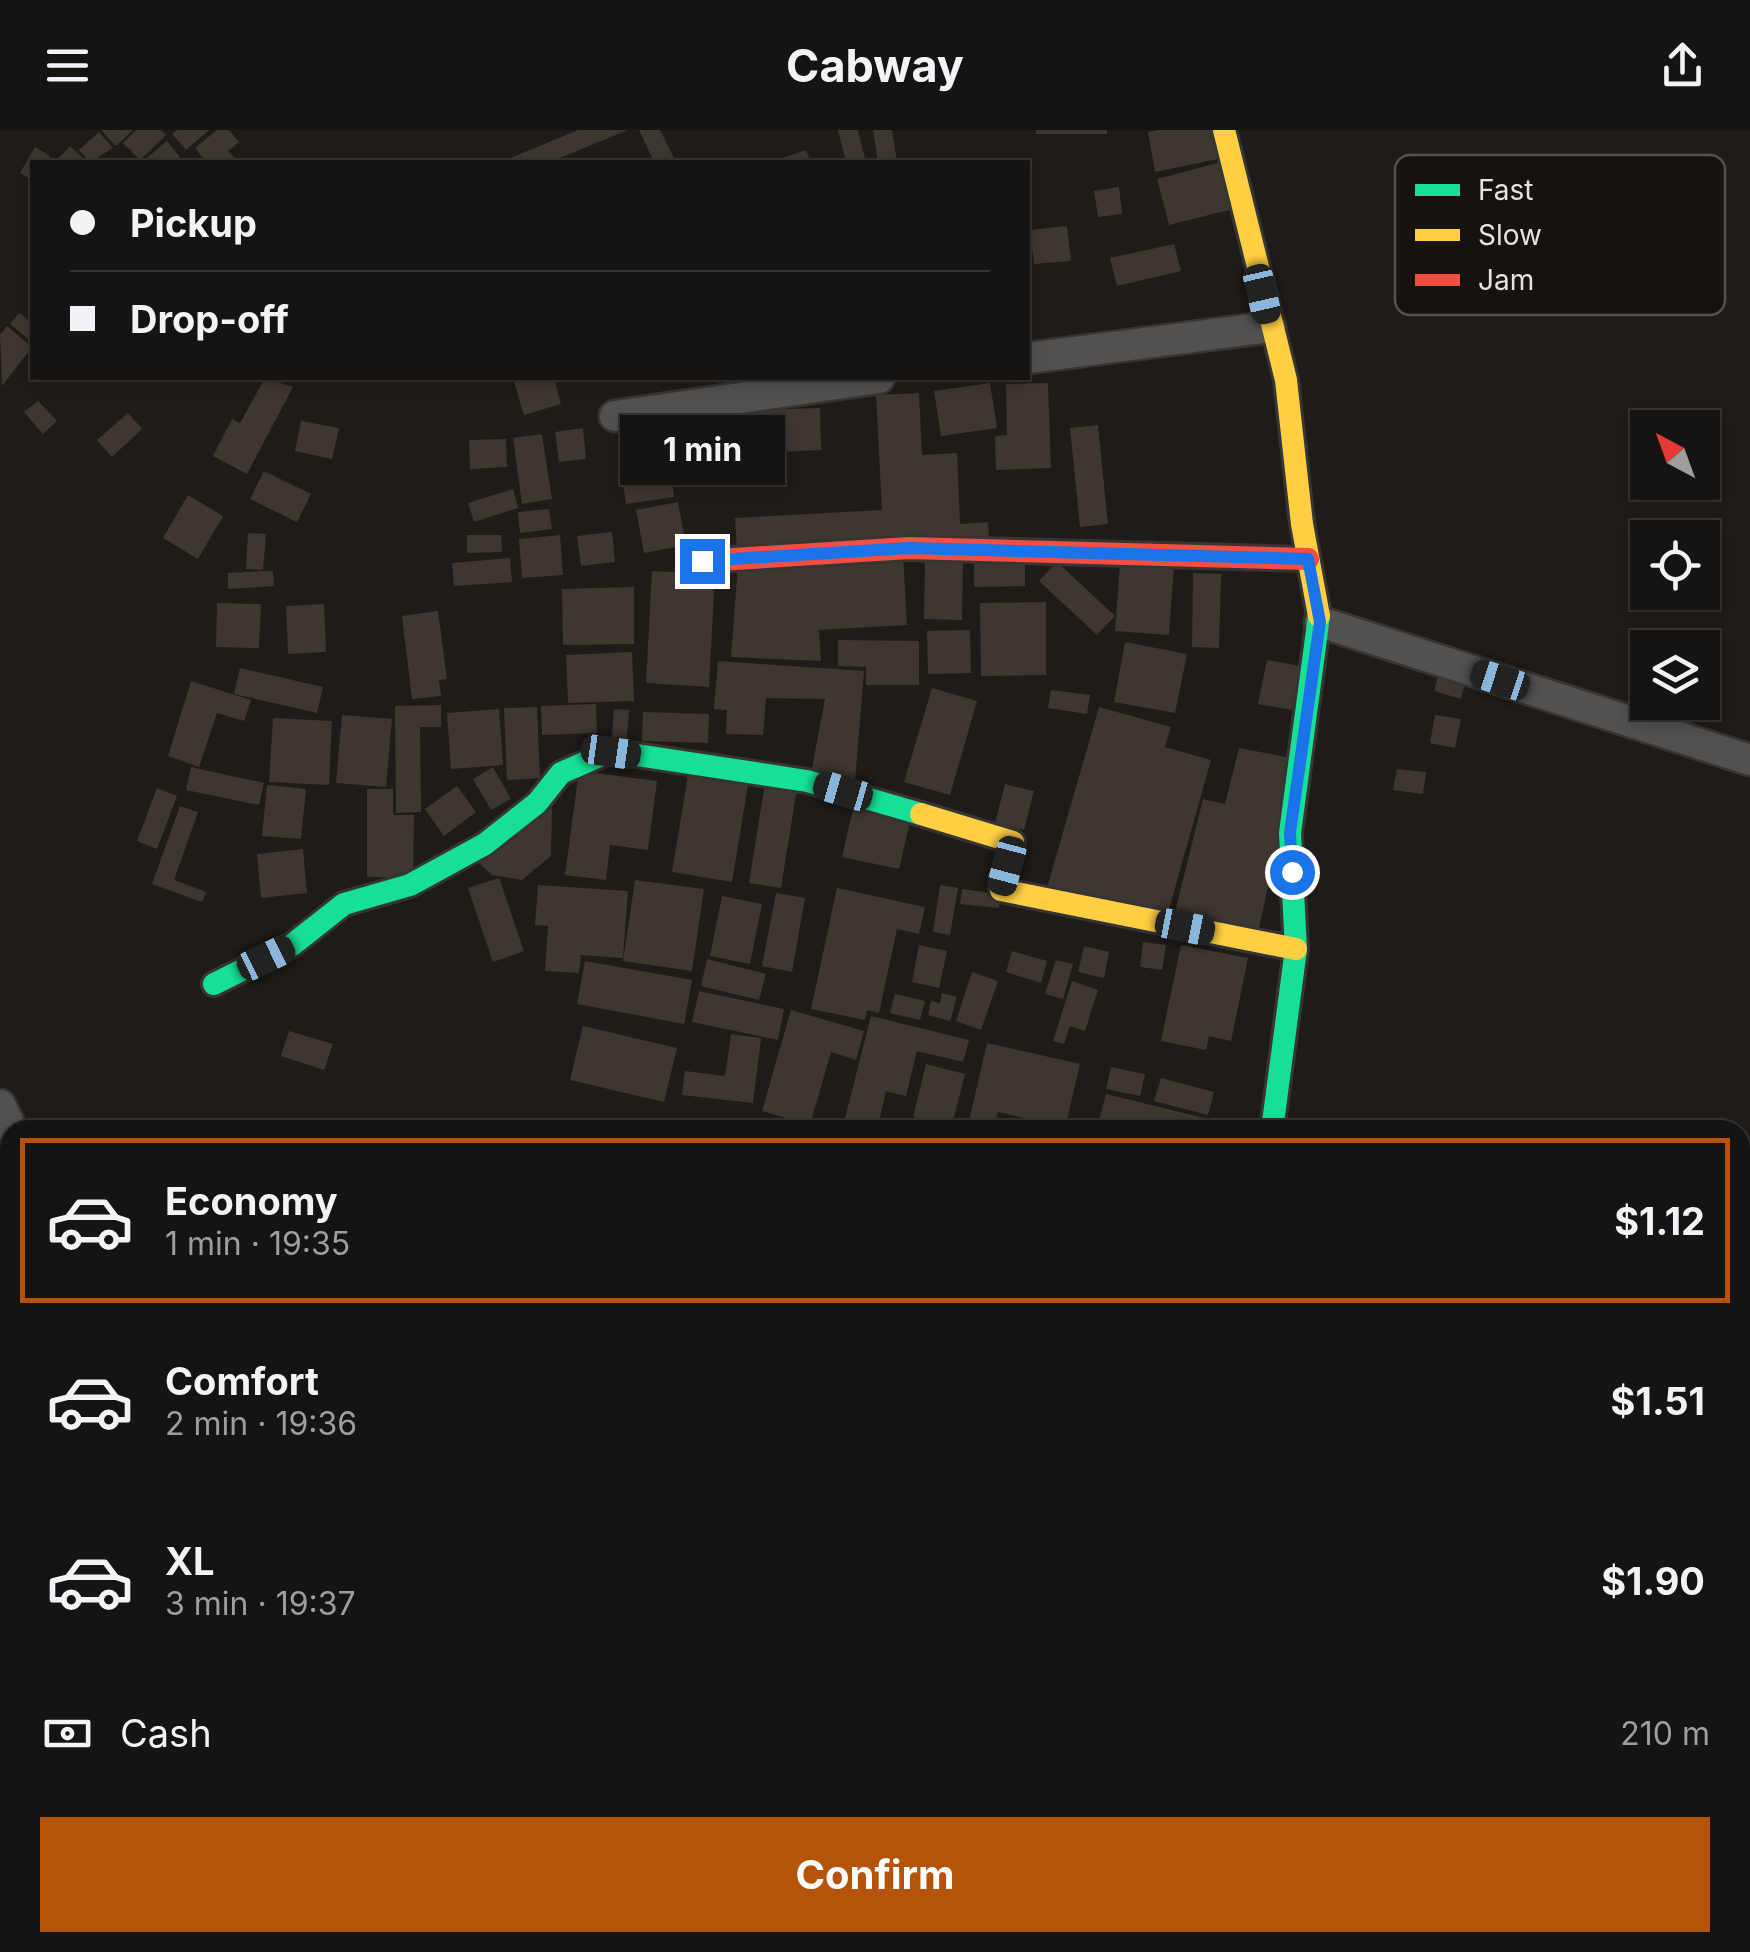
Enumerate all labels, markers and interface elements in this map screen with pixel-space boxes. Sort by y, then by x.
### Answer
icon: menu [40,38,95,93]
text: Cabway [786,38,964,93]
icon: share [1655,38,1710,93]
legend [1395,155,1725,315]
text: Fast [1478,173,1534,207]
text: Pickup [130,200,257,246]
text: Slow [1478,218,1542,252]
car [1241,261,1283,327]
text: Jam [1478,263,1534,297]
text: Drop-off [130,296,289,342]
north arrow [1630,410,1720,500]
map controls [1630,410,1720,720]
callout: 1 min [620,416,784,486]
text: 1 min [663,430,742,469]
button: locate [1630,520,1720,610]
route end [680,539,725,584]
button: layers [1630,630,1720,720]
car [1467,656,1533,704]
car [579,733,643,771]
car [810,768,876,814]
car [985,833,1029,899]
route start [1270,850,1315,895]
car [1153,907,1217,947]
car [232,931,300,985]
icon: car [45,1176,135,1266]
text: Economy [165,1178,338,1224]
text: $1.12 [1614,1198,1705,1244]
text: 1 min · 19:35 [165,1224,350,1263]
icon: car [45,1356,135,1446]
text: Comfort [165,1358,319,1404]
text: $1.51 [1611,1378,1705,1424]
text: 2 min · 19:36 [165,1404,357,1443]
icon: car [45,1536,135,1626]
text: XL [165,1538,215,1584]
text: $1.90 [1601,1558,1705,1604]
text: 3 min · 19:37 [165,1584,356,1623]
icon: cash [40,1706,95,1761]
text: Cash [120,1710,212,1756]
text: 210 m [1620,1714,1710,1753]
button: Confirm [40,1817,1710,1932]

